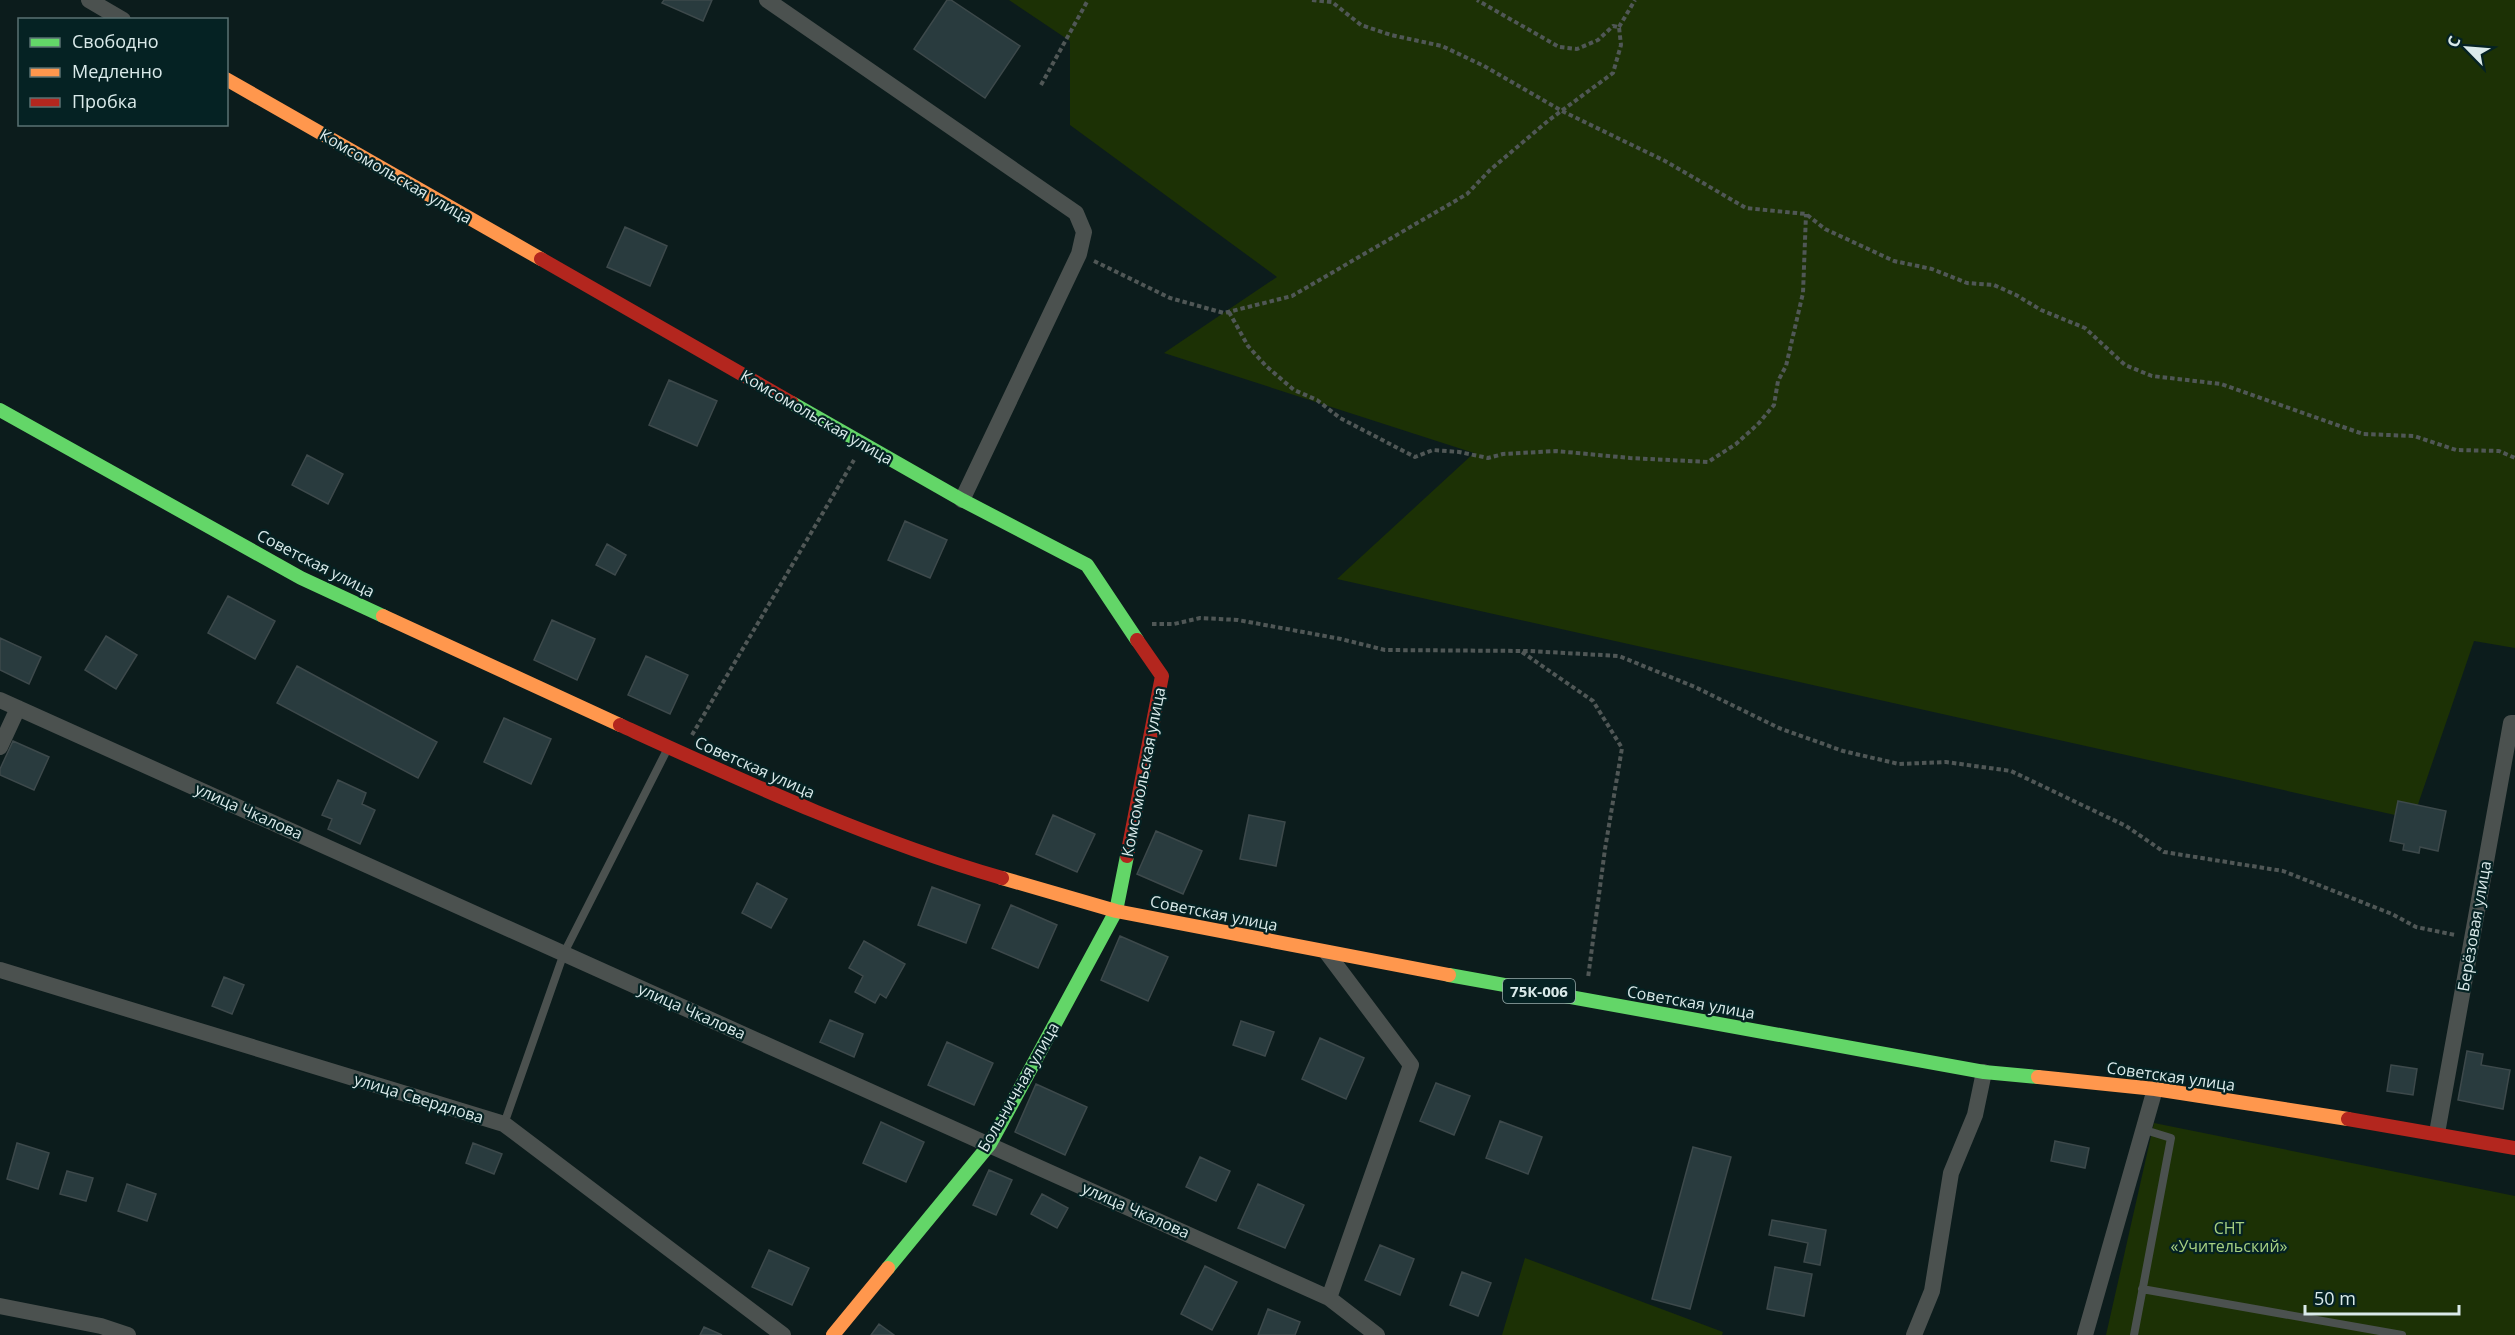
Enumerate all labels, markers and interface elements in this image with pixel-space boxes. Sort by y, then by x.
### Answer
legend [18,18,228,126]
north arrow [2437,18,2497,78]
text: Свободно [72,29,159,53]
text: С [2441,32,2466,51]
text: Медленно [72,59,163,83]
text: Пробка [72,89,137,113]
street label: Комсомольская улица [316,123,476,229]
street label: Комсомольская улица [737,364,897,470]
street label: Советская улица [253,524,379,602]
street label: Комсомольская улица [1116,685,1170,859]
street label: Советская улица [691,731,819,803]
street label: улица Чкалова [192,777,306,845]
street label: Берёзовая улица [2452,859,2496,993]
street label: Советская улица [1148,890,1280,936]
street label: улица Чкалова [635,977,749,1045]
road number: 75К-006 [1503,979,1575,1003]
street label: Советская улица [1625,980,1757,1024]
street label: Больничная улица [972,1018,1064,1156]
street label: Советская улица [2105,1056,2237,1096]
street label: улица Свердлова [351,1068,487,1128]
street label: улица Чкалова [1079,1176,1193,1244]
park label: СНТ «Учительский» [2170,1217,2288,1257]
scale bar [2305,1278,2460,1316]
text: 50 m [2314,1286,2356,1310]

